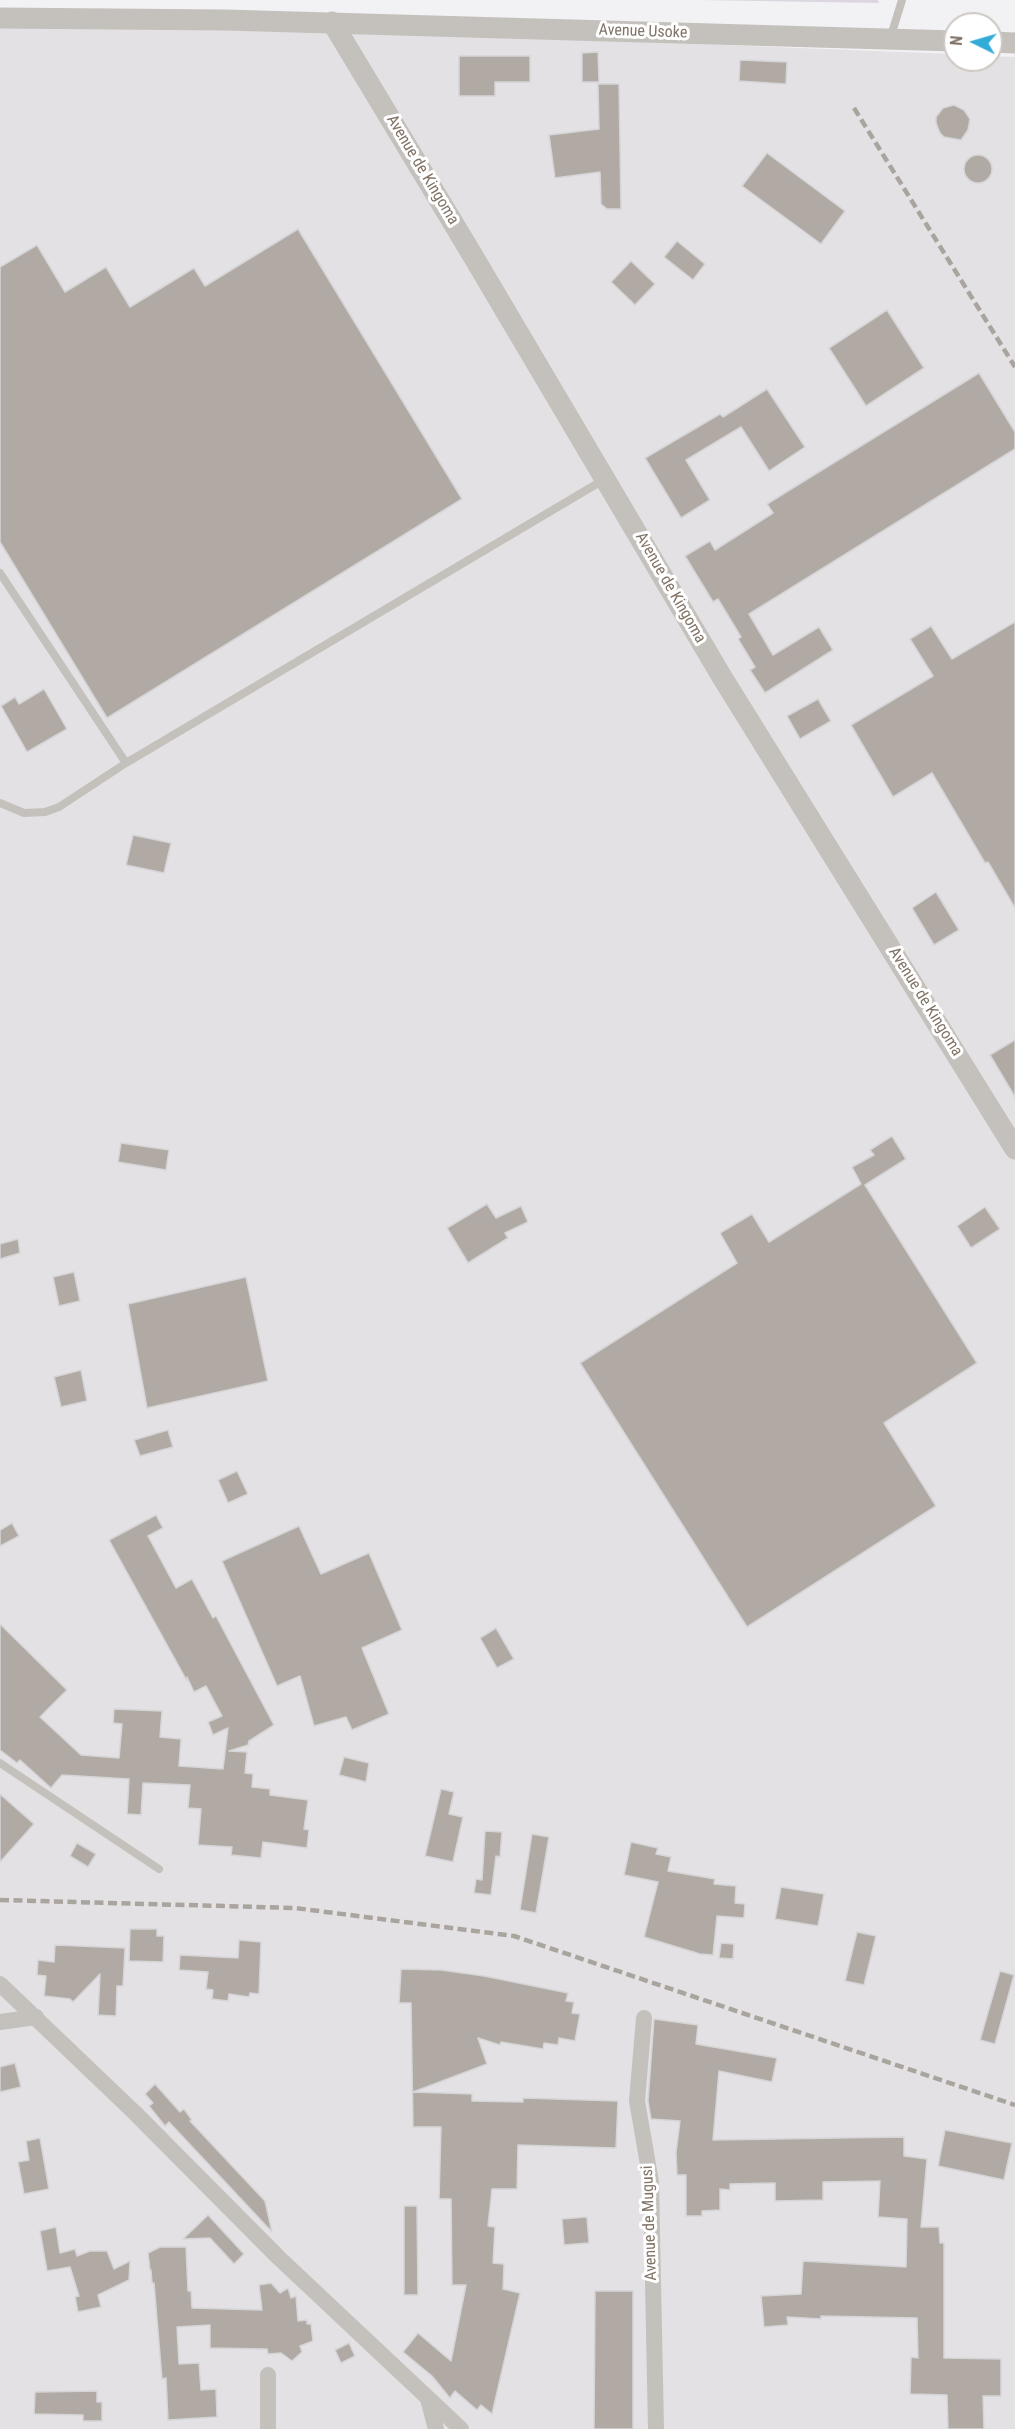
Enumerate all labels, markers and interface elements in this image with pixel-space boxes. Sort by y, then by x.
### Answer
north arrow [943,12,1003,72]
street label: Avenue Usoke [598,21,688,43]
text: N [947,35,966,46]
street label: Avenue de Kingoma [382,112,462,228]
street label: Avenue de Kingoma [631,529,709,647]
street label: Avenue de Kingoma [884,944,966,1060]
street label: Avenue de Mugusi [638,2165,662,2281]

